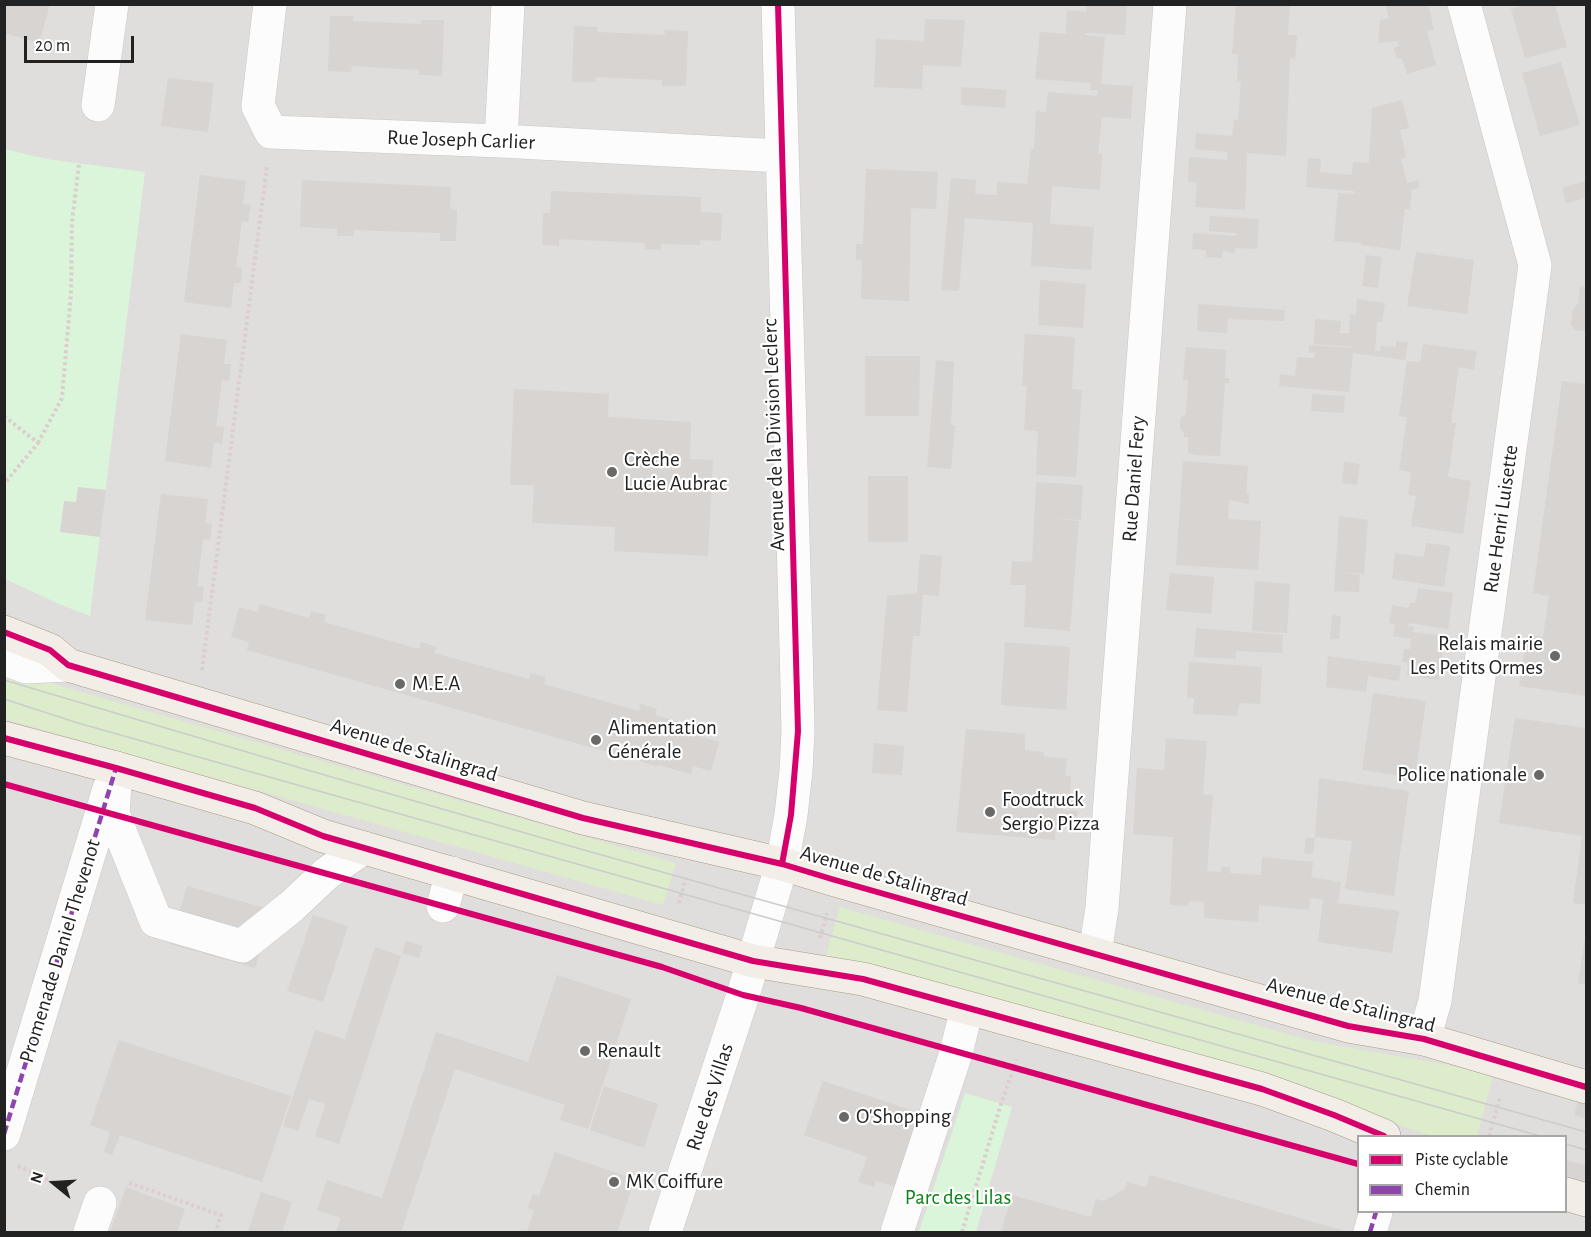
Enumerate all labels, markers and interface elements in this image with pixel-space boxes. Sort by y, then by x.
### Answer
scale bar [27,24,136,62]
text: 20 m [35,37,70,55]
street label: Rue Joseph Carlier [387,125,535,155]
street label: Avenue de la Division Leclerc [757,318,791,552]
street label: Rue Daniel Fery [1117,415,1151,543]
street label: Rue Henri Luisette [1478,443,1524,595]
place label: Crèche Lucie Aubrac [624,447,727,497]
marker: Crèche Lucie Aubrac [605,465,619,479]
place label: Relais mairie Les Petits Ormes [1410,631,1543,681]
marker: Relais mairie Les Petits Ormes [1548,649,1562,663]
place label: M.E.A [412,671,460,697]
marker: M.E.A [393,677,407,691]
street label: Avenue de Stalingrad [327,713,501,787]
place label: Alimentation Générale [608,715,717,765]
marker: Alimentation Générale [589,733,603,747]
place label: Police nationale [1397,762,1527,788]
marker: Police nationale [1532,768,1546,782]
place label: Foodtruck Sergio Pizza [1002,787,1100,837]
marker: Foodtruck Sergio Pizza [983,805,997,819]
street label: Promenade Daniel Thevenot [14,836,106,1066]
street label: Avenue de Stalingrad [797,840,971,912]
street label: Avenue de Stalingrad [1264,972,1438,1038]
place label: Renault [597,1038,661,1064]
street label: Rue des Villas [681,1040,739,1154]
marker: Renault [578,1044,592,1058]
place label: O'Shopping [856,1104,951,1130]
marker: O'Shopping [837,1110,851,1124]
legend [1357,1135,1567,1213]
text: Piste cyclable [1415,1151,1508,1169]
north arrow [24,1153,84,1213]
place label: MK Coiffure [626,1169,723,1195]
text: N [28,1170,46,1185]
marker: MK Coiffure [607,1175,621,1189]
text: Chemin [1415,1181,1470,1199]
park label: Parc des Lilas [905,1185,1011,1211]

